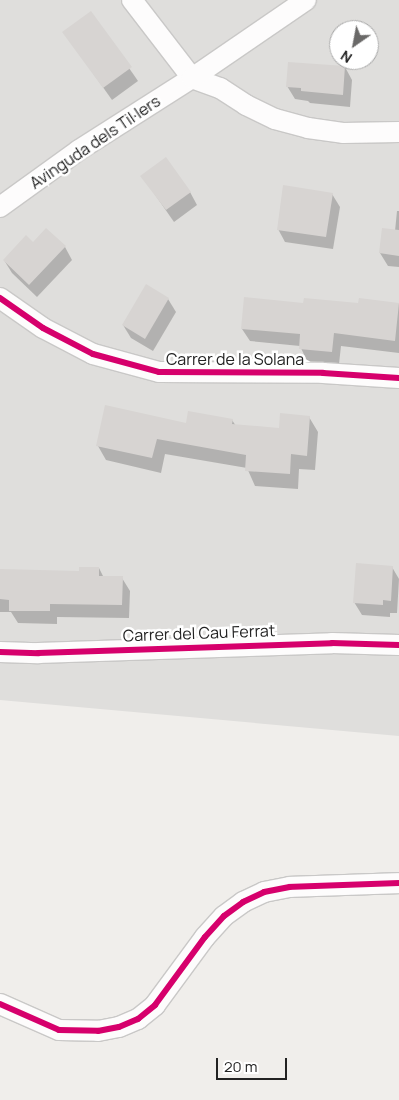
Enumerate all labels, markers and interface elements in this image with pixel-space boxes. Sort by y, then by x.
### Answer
north arrow [329,20,379,70]
text: N [337,46,355,68]
street label: Avinguda dels Til·lers [26,91,164,193]
street label: Carrer de la Solana [166,349,304,369]
street label: Carrer del Cau Ferrat [122,621,276,645]
scale bar [219,1048,290,1080]
text: 20 m [224,1056,257,1077]

